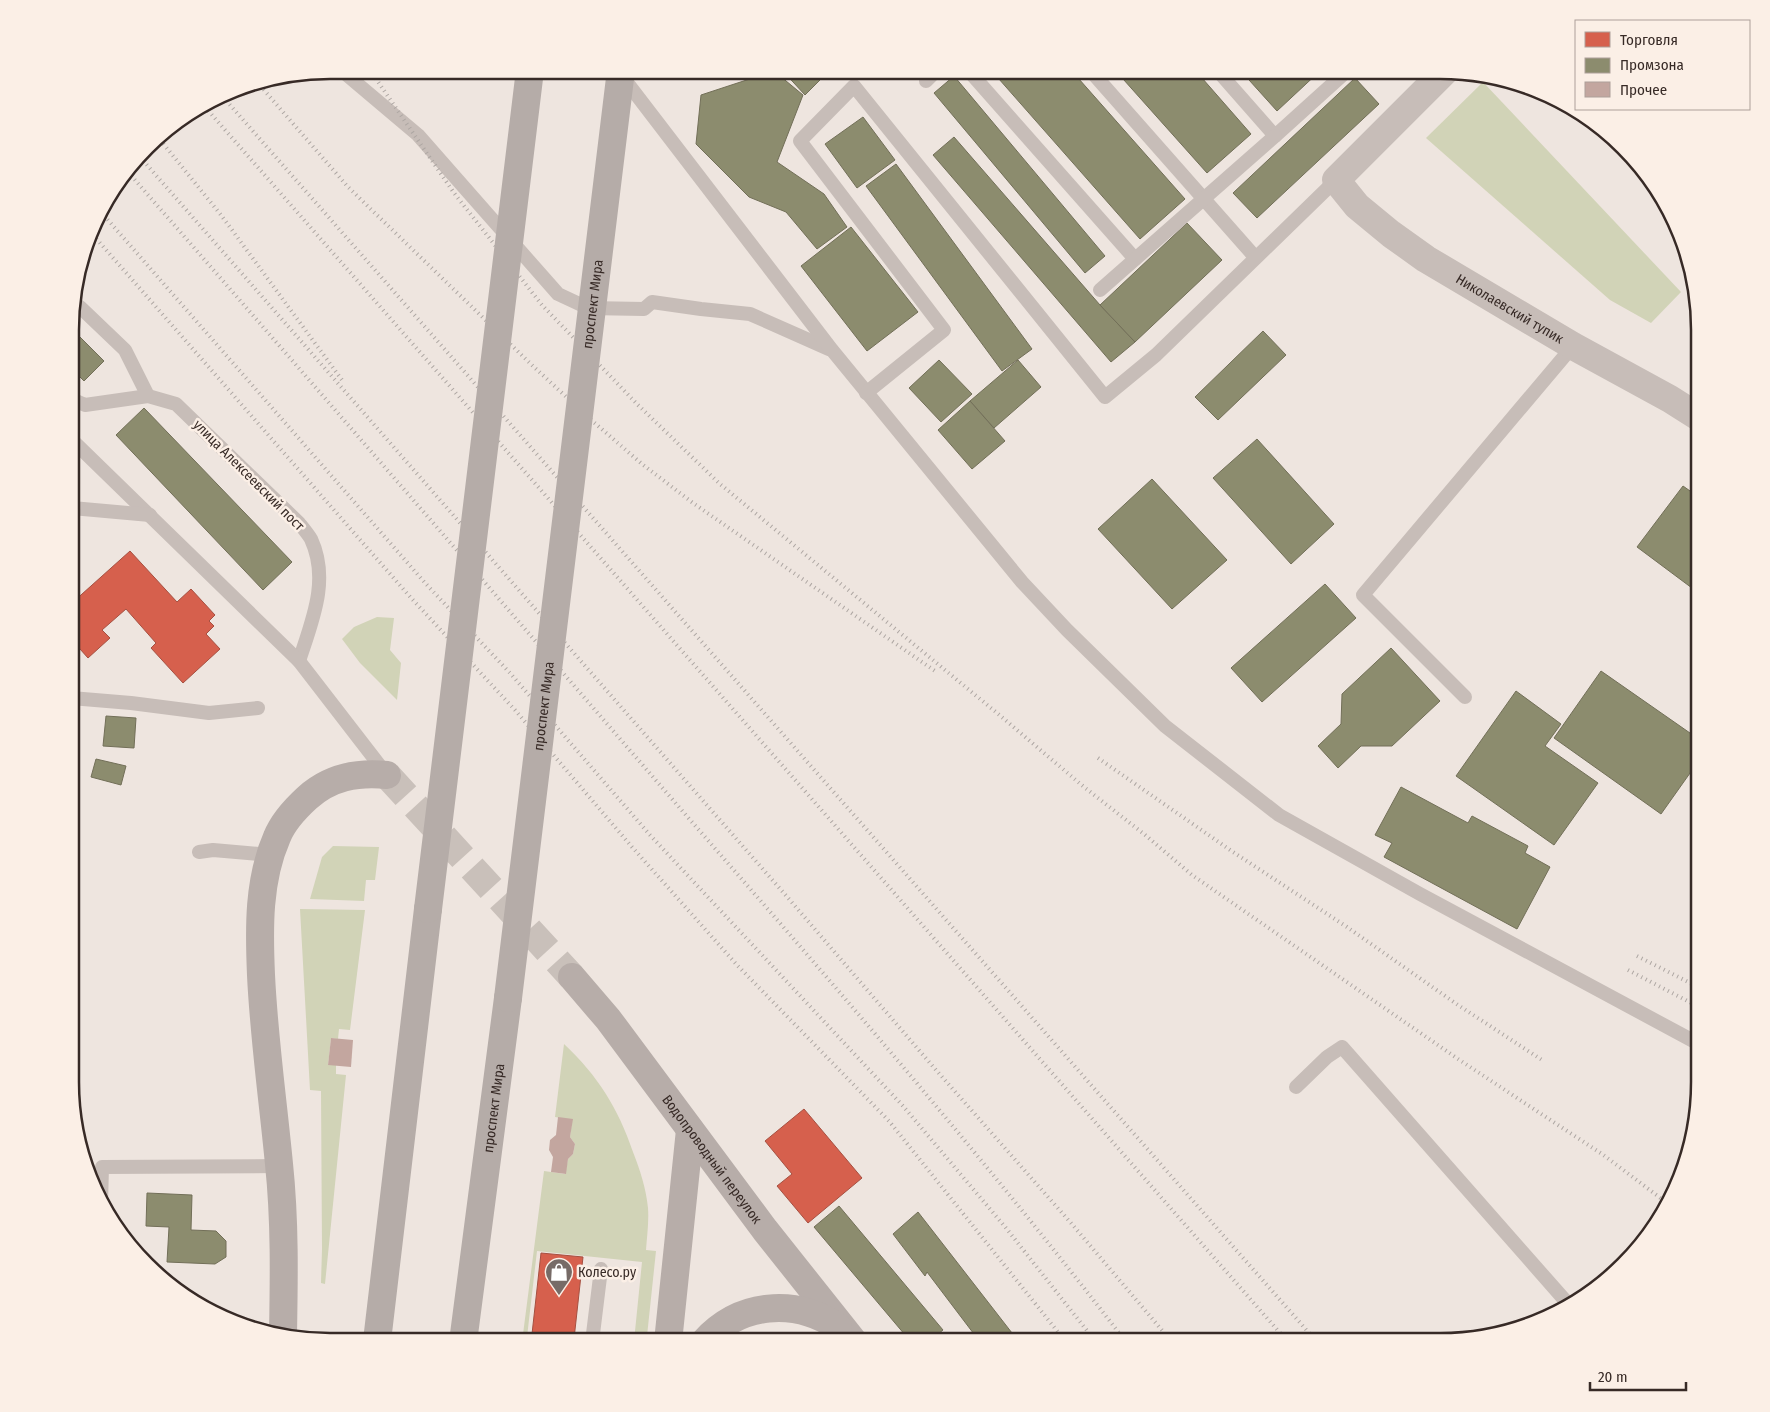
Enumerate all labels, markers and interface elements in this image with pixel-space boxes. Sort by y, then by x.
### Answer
legend [1575,20,1750,110]
text: Торговля [1620,31,1678,49]
text: Промзона [1620,56,1684,74]
text: Прочее [1620,81,1667,99]
street label: проспект Мира [579,258,607,350]
street label: Николаевский тупик [1453,271,1567,348]
street label: улица Алексеевский пост [190,416,308,535]
street label: проспект Мира [530,660,558,752]
street label: проспект Мира [480,1062,508,1154]
street label: Водопроводный переулок [658,1092,766,1228]
shop icon: Колесо.ру [544,1257,574,1296]
place label: Колесо.ру [578,1264,637,1281]
scale bar [1590,1360,1686,1392]
text: 20 m [1598,1368,1628,1386]

